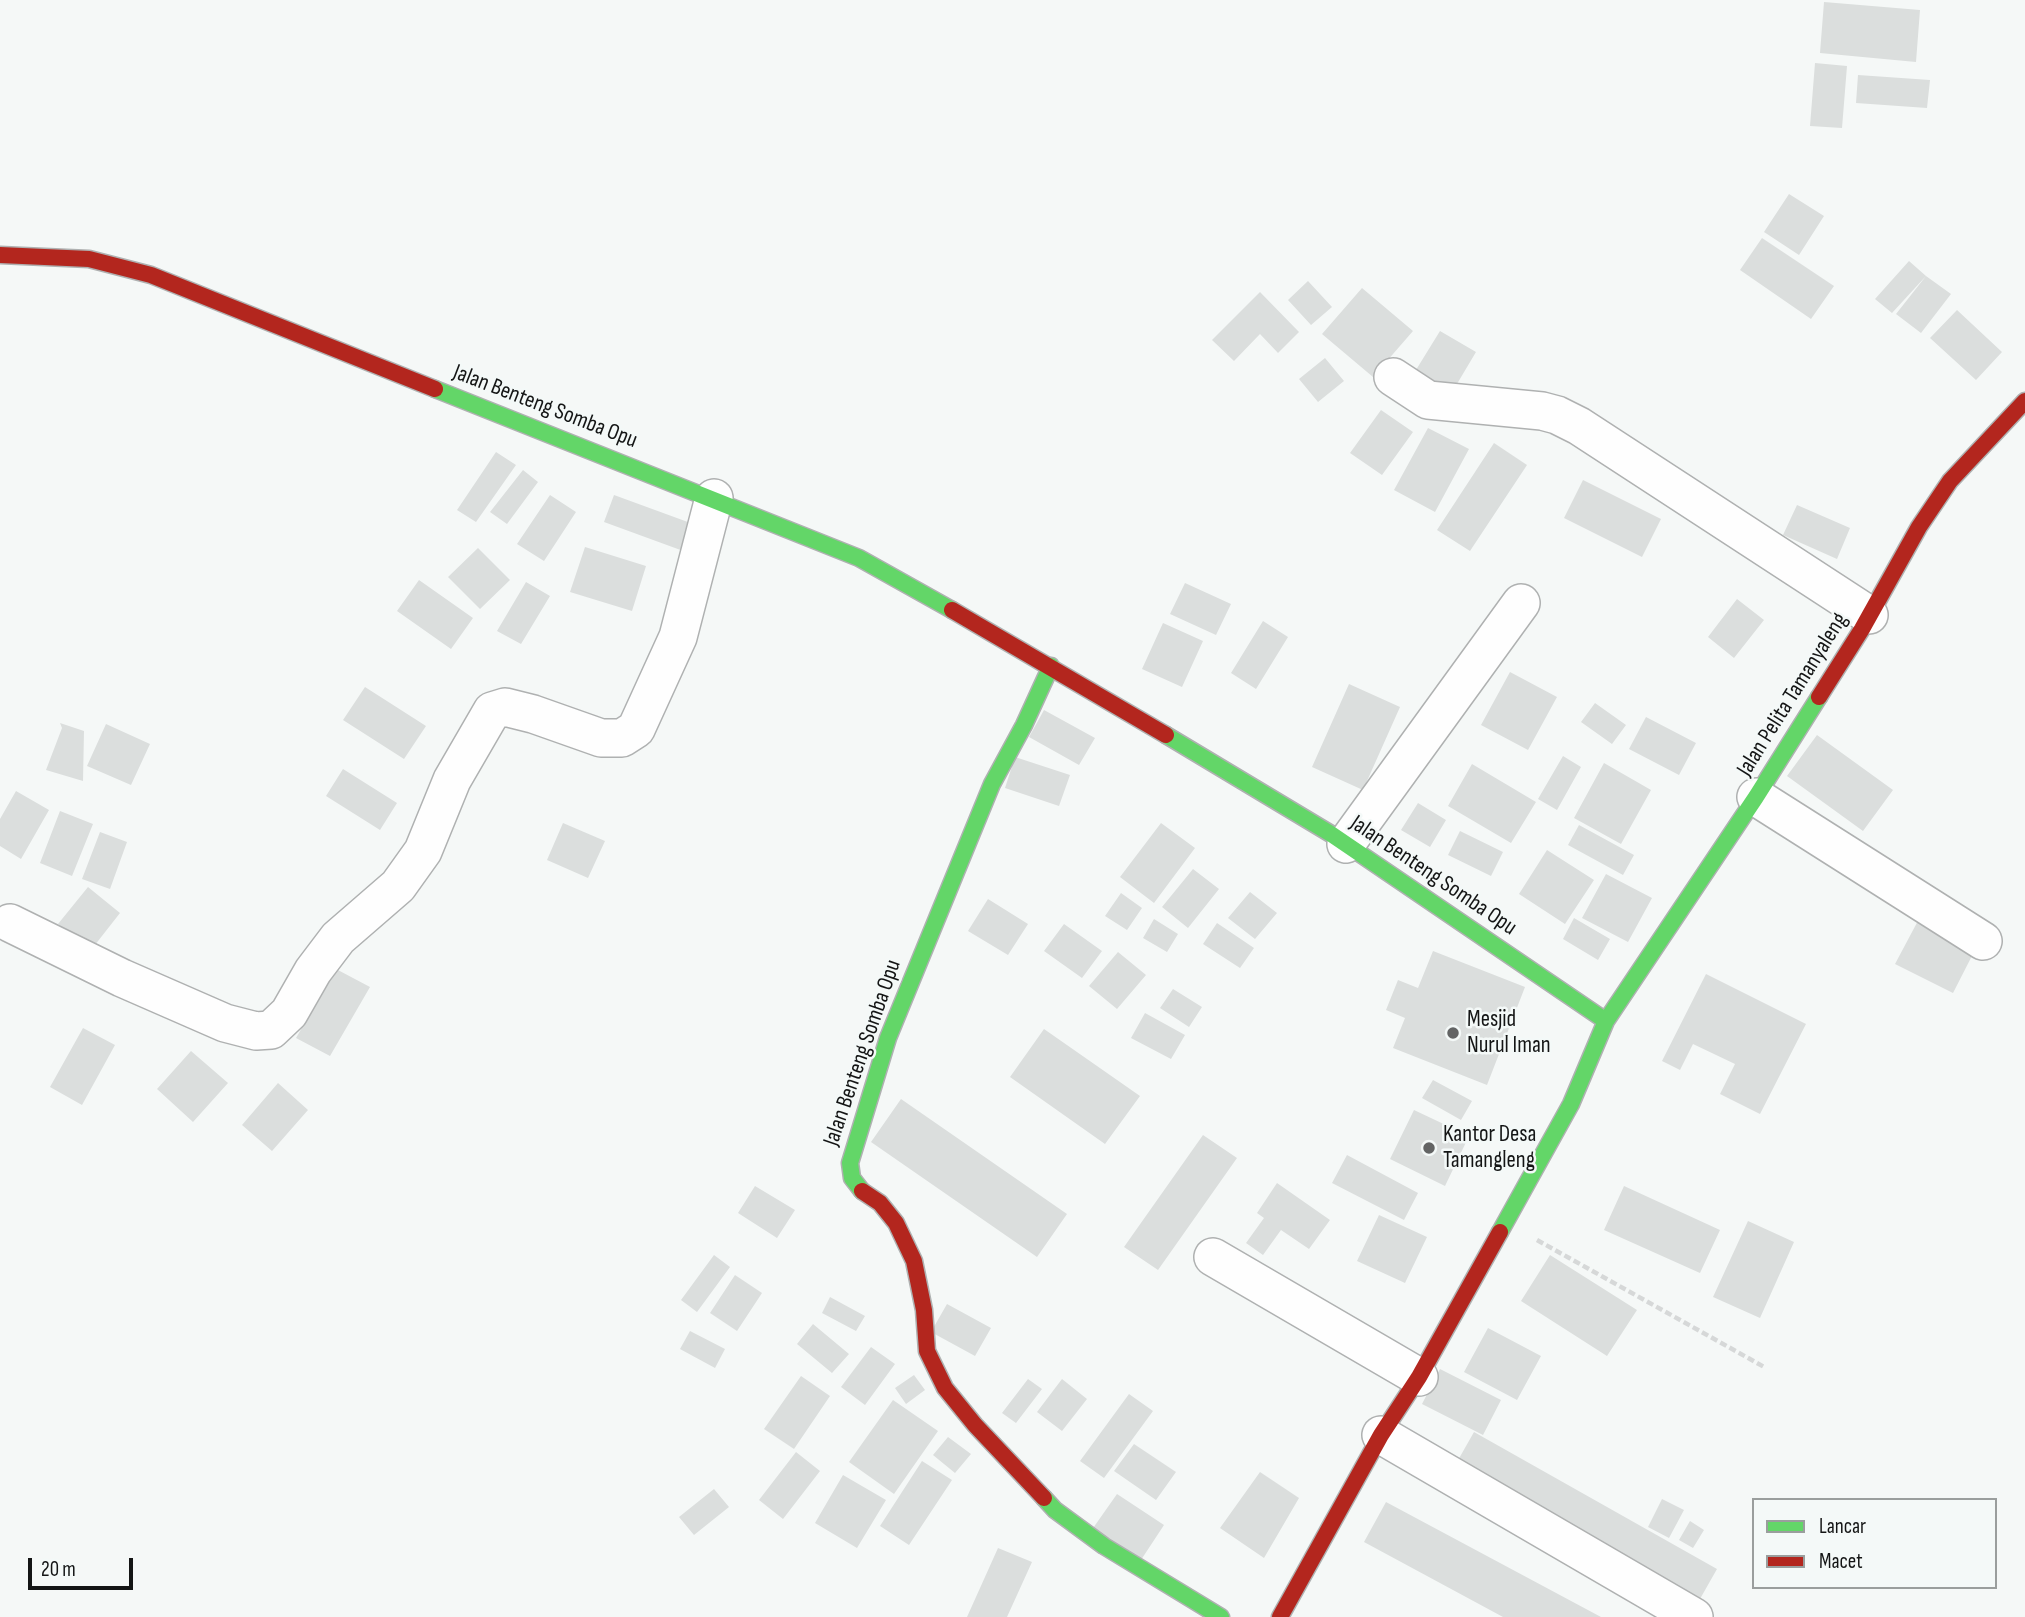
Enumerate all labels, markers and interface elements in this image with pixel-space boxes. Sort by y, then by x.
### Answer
street label: Jalan Benteng Somba Opu [449,359,641,455]
street label: Jalan Pelita Tamanyaleng [1732,608,1854,782]
street label: Jalan Benteng Somba Opu [1344,810,1522,942]
street label: Jalan Benteng Somba Opu [818,956,908,1150]
place label: Mesjid Nurul Iman [1467,1006,1551,1060]
marker: Mesjid Nurul Iman [1445,1025,1461,1041]
place label: Kantor Desa Tamangleng [1443,1121,1536,1175]
marker: Kantor Desa Tamangleng [1421,1140,1437,1156]
legend [1752,1498,1997,1589]
text: Lancar [1819,1514,1866,1539]
scale bar [32,1544,136,1588]
text: Macet [1819,1549,1863,1574]
text: 20 m [41,1557,76,1582]

